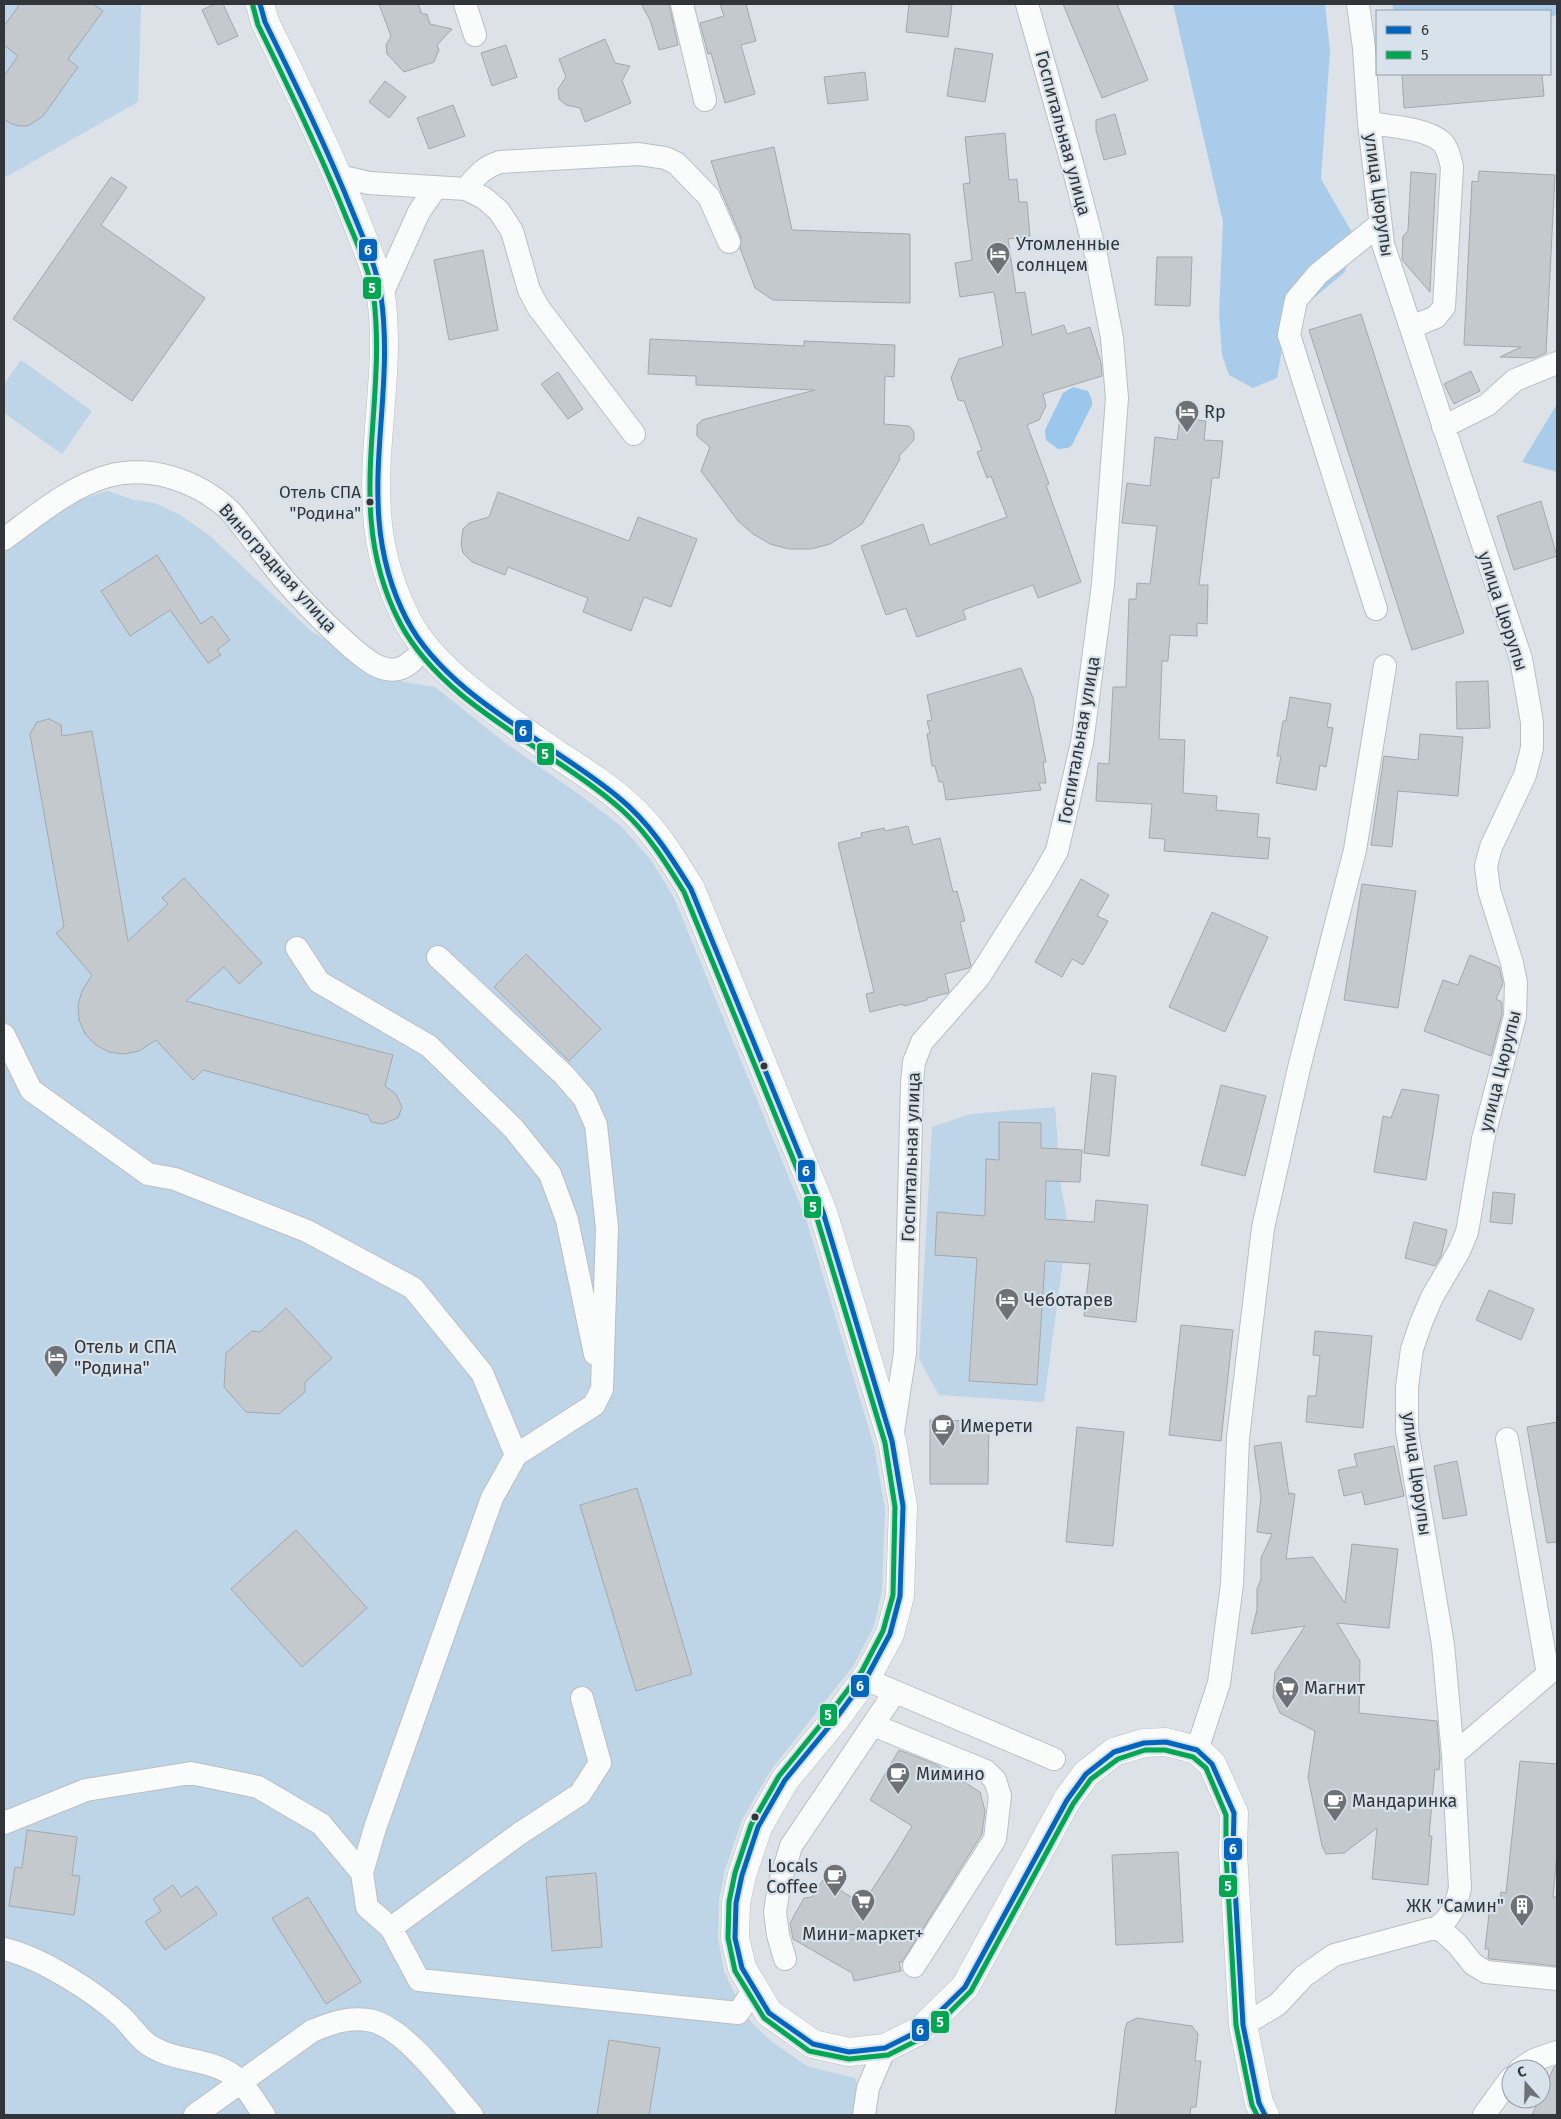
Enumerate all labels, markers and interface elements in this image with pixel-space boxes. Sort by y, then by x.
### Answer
legend [1376,10,1551,75]
text: 6 [1421,21,1429,39]
text: 5 [1421,46,1429,64]
street label: Госпитальная улица [1030,48,1096,218]
street label: улица Цюрупы [1359,132,1399,258]
place label: Утомленные солнцем [1016,233,1120,276]
line badge: 6 [358,238,378,262]
hotel icon: Утомленные солнцем [985,241,1011,275]
text: 6 [364,242,372,259]
line badge: 5 [362,276,382,300]
text: 5 [368,280,376,297]
hotel icon: Rp [1174,399,1200,433]
place label: Rp [1204,401,1226,423]
place label: Отель СПА "Родина" [279,482,361,524]
marker: Отель СПА "Родина" [365,497,375,507]
street label: Виноградная улица [214,499,342,637]
street label: улица Цюрупы [1473,548,1533,674]
street label: Госпитальная улица [1053,654,1105,826]
line badge: 6 [514,719,533,743]
text: 6 [519,723,527,740]
line badge: 5 [536,742,555,766]
text: 5 [541,746,549,763]
street label: улица Цюрупы [1474,1008,1526,1134]
unlabelled marker [759,1061,769,1071]
street label: Госпитальная улица [897,1072,925,1242]
line badge: 6 [797,1159,816,1183]
text: 6 [802,1163,810,1180]
line badge: 5 [803,1195,822,1219]
text: 5 [809,1199,817,1216]
hotel icon: Чеботарев [994,1287,1020,1321]
place label: Чеботарев [1024,1289,1113,1311]
place label: Отель и СПА "Родина" [74,1336,177,1379]
hotel icon: Отель и СПА "Родина" [43,1344,69,1378]
street label: улица Цюрупы [1397,1411,1437,1537]
cafe icon: Имерети [930,1413,956,1447]
place label: Имерети [960,1415,1033,1437]
line badge: 6 [850,1674,870,1698]
supermarket icon: Магнит [1274,1675,1300,1709]
place label: Магнит [1304,1677,1366,1699]
text: 6 [856,1678,864,1695]
line badge: 5 [819,1703,838,1727]
text: 5 [824,1707,832,1724]
cafe icon: Мимино [885,1761,911,1795]
place label: Мимино [916,1763,985,1785]
cafe icon: Мандаринка [1322,1788,1348,1822]
place label: Мандаринка [1352,1790,1457,1812]
unlabelled marker [750,1812,760,1822]
line badge: 6 [1223,1837,1243,1861]
text: 6 [1229,1841,1237,1858]
place label: Locals Coffee [766,1855,818,1898]
cafe icon: Locals Coffee [822,1863,848,1897]
line badge: 5 [1218,1874,1238,1898]
text: 5 [1224,1878,1232,1895]
supermarket icon: Мини-маркет+ [850,1888,876,1922]
building icon: ЖК "Самин" [1509,1893,1535,1927]
place label: ЖК "Самин" [1406,1895,1504,1917]
place label: Мини-маркет+ [802,1923,924,1945]
line badge: 5 [930,2010,950,2034]
text: 5 [936,2014,944,2031]
line badge: 6 [911,2018,930,2042]
text: 6 [916,2022,924,2039]
north arrow [1501,2059,1551,2109]
text: С [1515,2063,1528,2082]

